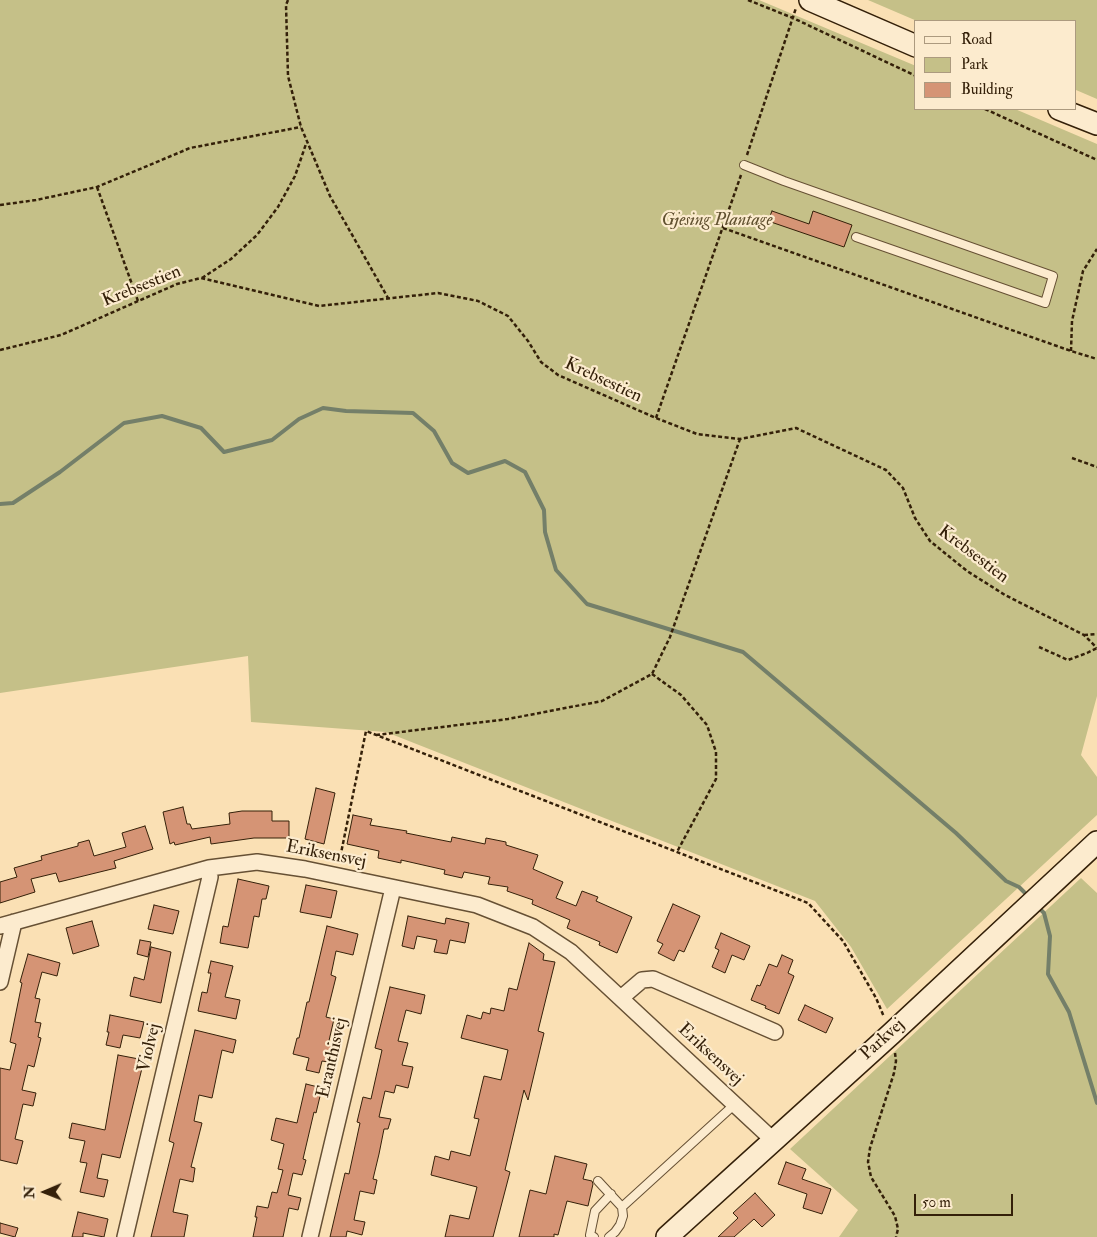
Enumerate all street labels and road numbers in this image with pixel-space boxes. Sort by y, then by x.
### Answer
street label: Krebsestien [100,261,184,313]
street label: Krebsestien [561,354,645,408]
street label: Krebsestien [933,521,1013,589]
street label: Eriksensvej [284,837,368,873]
street label: Parkvej [856,1015,910,1065]
street label: Eranthisvej [313,1016,353,1100]
street label: Eriksensvej [673,1019,747,1091]
street label: Violvej [134,1021,166,1075]

